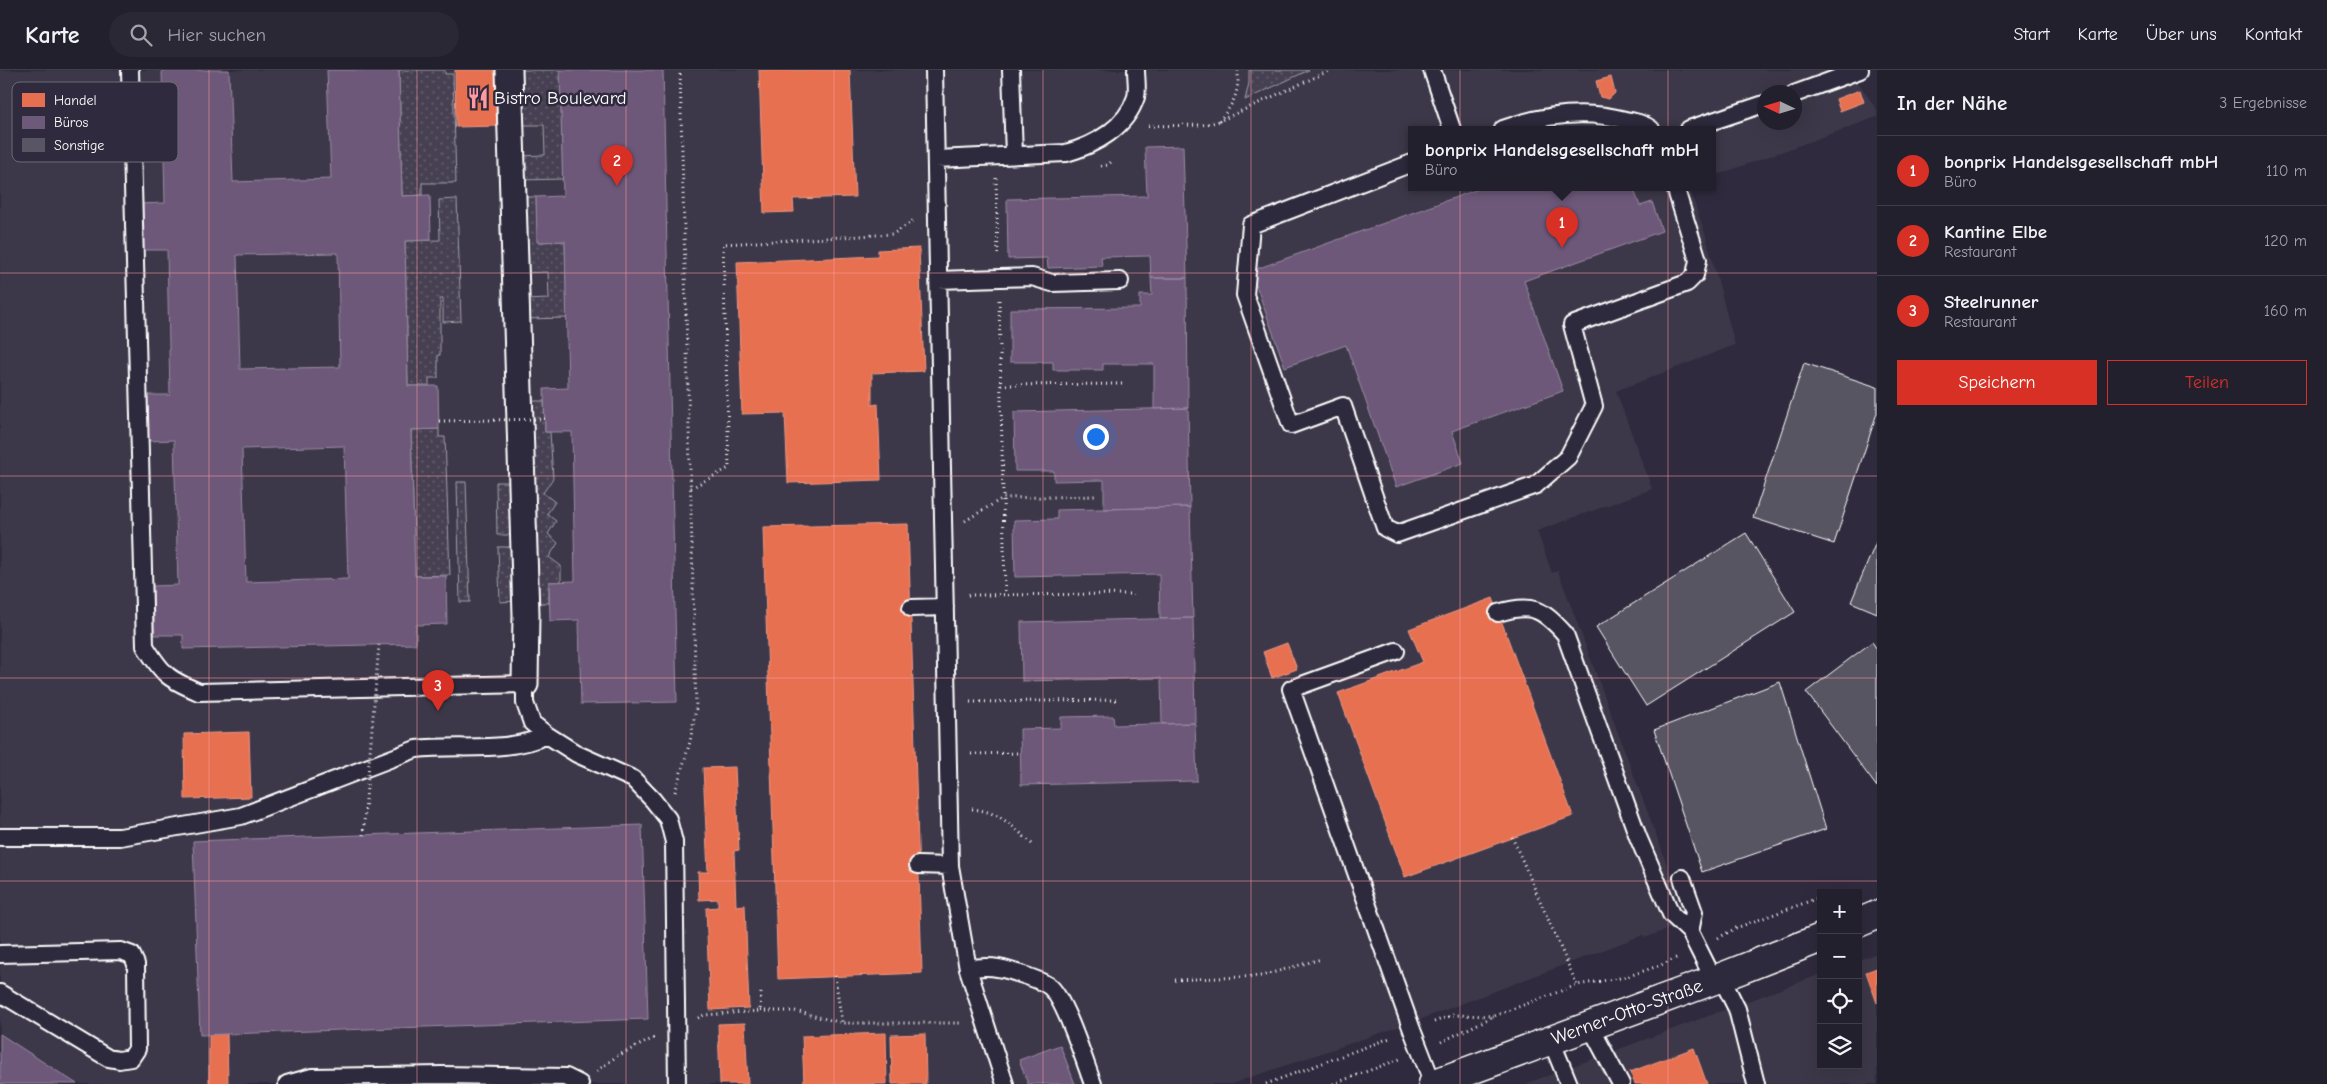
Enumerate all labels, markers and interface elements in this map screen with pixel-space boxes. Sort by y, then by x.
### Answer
search box [109,12,459,57]
text: Karte [25,21,79,49]
icon: search [127,21,155,49]
text: Hier suchen [167,24,266,46]
text: Start [2013,24,2050,45]
text: Karte [2078,24,2118,45]
text: Über uns [2146,24,2217,45]
text: Kontakt [2245,24,2302,45]
legend [12,82,178,162]
restaurant icon: Bistro Boulevard [465,85,491,111]
north arrow [1757,85,1802,130]
place label: Bistro Boulevard [494,87,627,109]
text: In der Nähe [1897,91,2007,115]
text: Handel [54,92,97,109]
text: 3 Ergebnisse [2219,94,2307,112]
text: Büros [54,114,88,131]
popup [1408,126,1716,191]
text: Sonstige [54,137,104,154]
text: bonprix Handelsgesellschaft mbH [1425,139,1699,161]
pin: 2 [601,145,633,186]
text: bonprix Handelsgesellschaft mbH [1944,151,2218,173]
text: Büro [1425,161,1458,179]
text: 1 [1910,162,1916,180]
text: 110 m [2266,162,2307,180]
text: Büro [1944,173,1977,191]
pin: 1 [1546,207,1578,248]
text: Kantine Elbe [1944,221,2047,243]
text: 2 [1909,232,1917,250]
text: 120 m [2264,232,2307,250]
text: Restaurant [1944,243,2016,261]
text: Steelrunner [1944,291,2038,313]
text: 3 [1909,302,1917,320]
text: 160 m [2264,302,2307,320]
text: Restaurant [1944,313,2016,331]
button: Speichern [1897,360,2097,405]
button: Teilen [2107,360,2307,405]
your location [1083,424,1109,450]
pin: 3 [422,670,454,711]
map controls [1817,889,1862,1069]
button: + [1817,889,1862,934]
button: − [1817,934,1862,979]
street label: Werner-Otto-Straße [1548,974,1706,1050]
button: locate [1817,979,1862,1024]
button: layers [1817,1024,1862,1069]

